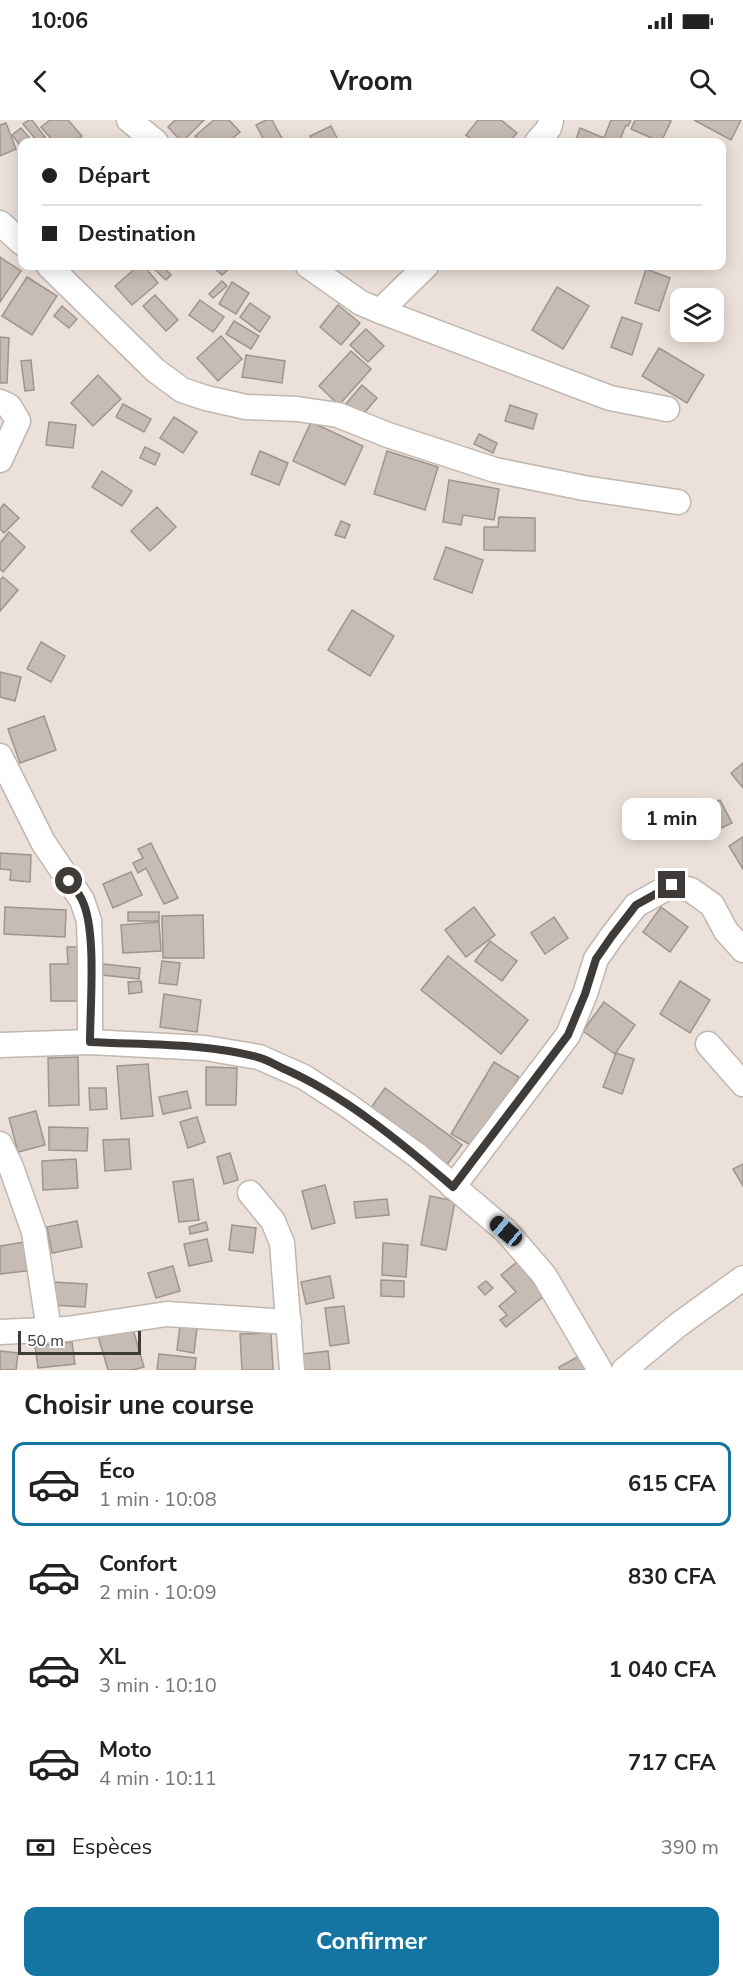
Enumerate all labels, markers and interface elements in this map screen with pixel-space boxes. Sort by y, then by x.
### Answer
text: 10:06 [30,6,88,36]
text: Vroom [330,63,413,100]
icon: back [24,65,57,98]
icon: search [686,65,719,98]
text: Départ [78,161,150,191]
text: Destination [78,219,196,249]
map controls [670,288,724,342]
button: layers [670,288,724,342]
callout: 1 min [622,798,722,840]
text: 1 min [646,805,697,832]
route start [55,867,82,894]
route end [658,871,685,898]
car [486,1213,526,1249]
scale bar [18,1328,141,1356]
text: 50 m [27,1330,64,1352]
text: Choisir une course [24,1387,254,1424]
text: Éco [99,1456,135,1486]
icon: car [27,1457,81,1511]
text: 615 CFA [628,1469,716,1499]
text: 1 min · 10:08 [99,1486,217,1513]
text: Confort [99,1549,177,1579]
icon: car [27,1550,81,1604]
text: 830 CFA [628,1562,716,1592]
text: 2 min · 10:09 [99,1579,217,1606]
text: XL [99,1642,126,1672]
icon: car [27,1643,81,1697]
text: 1 040 CFA [609,1655,716,1685]
text: 3 min · 10:10 [99,1672,217,1699]
text: Moto [99,1735,152,1765]
icon: car [27,1736,81,1790]
text: 717 CFA [628,1748,716,1778]
text: 4 min · 10:11 [99,1765,217,1792]
icon: cash [24,1831,57,1864]
text: Espèces [72,1832,152,1862]
text: 390 m [661,1834,719,1861]
button: Confirmer [24,1907,719,1976]

